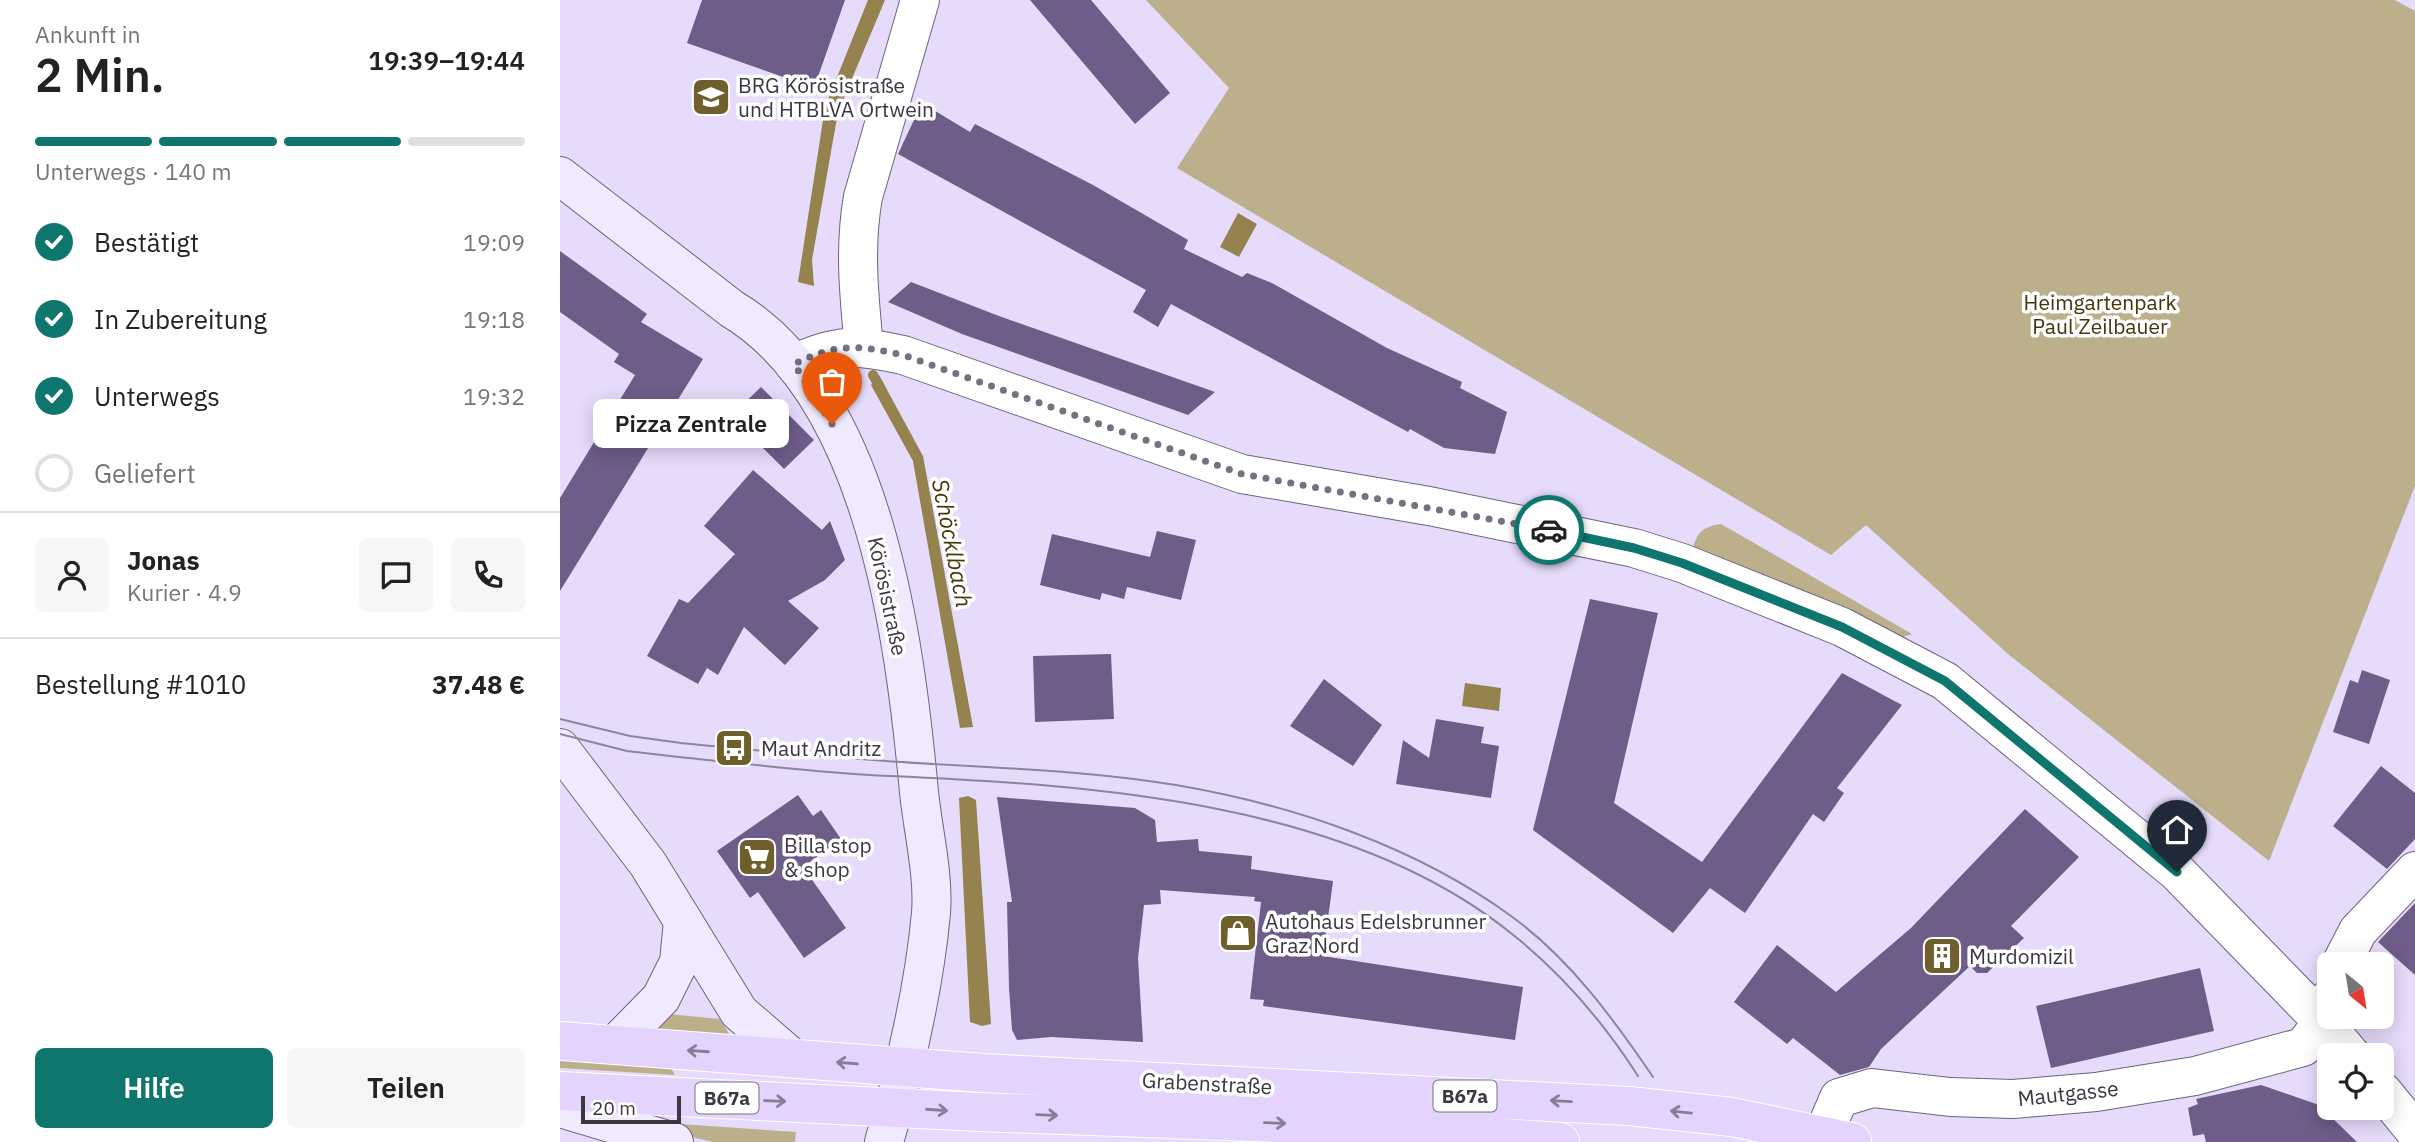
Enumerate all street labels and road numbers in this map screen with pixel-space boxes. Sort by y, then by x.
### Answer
street label: Körösistraße [862,534,914,658]
street label: Grabenstraße [1141,1066,1273,1100]
street label: Mautgasse [2016,1074,2120,1112]
road number: B67a [1434,1080,1496,1112]
road number: B67a [696,1082,758,1114]

